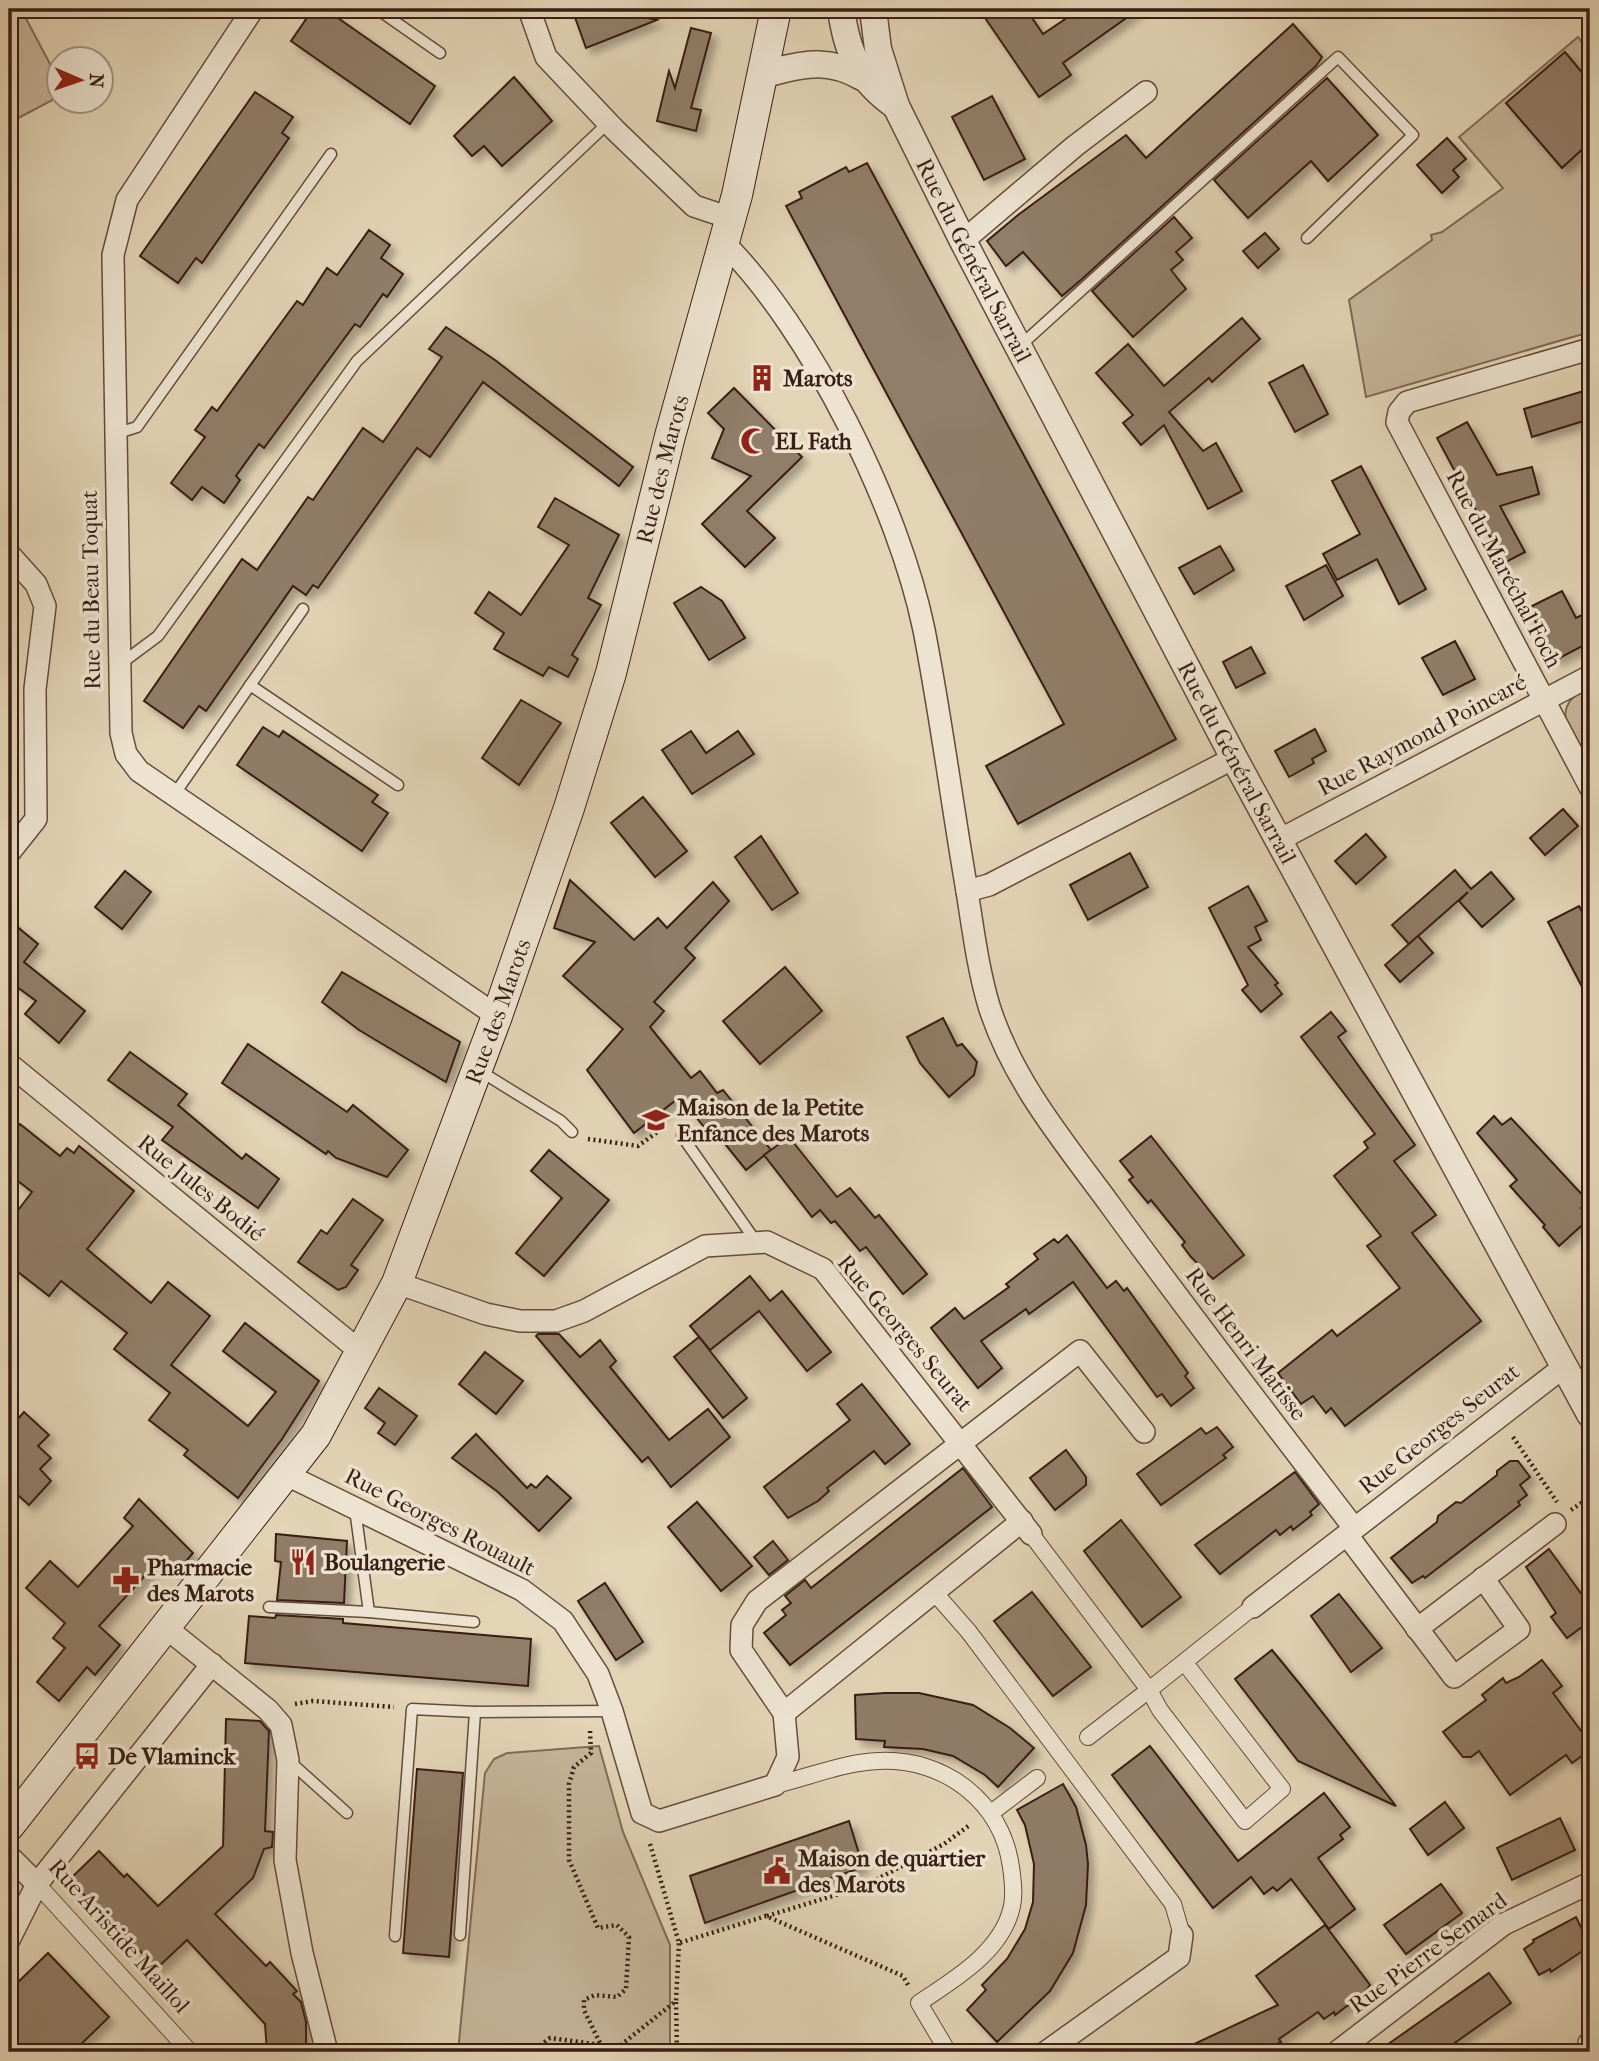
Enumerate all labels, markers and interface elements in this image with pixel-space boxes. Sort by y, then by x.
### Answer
north arrow [46,46,116,116]
text: N [85,73,107,89]
street label: Rue du Général Sarrail [911,154,1038,368]
building icon: Marots [747,363,777,393]
place label: Marots [783,365,853,392]
street label: Rue des Marots [630,392,694,546]
mosque icon: EL Fath [739,426,769,456]
place label: EL Fath [775,428,853,455]
street label: Rue du Maréchal Foch [1440,465,1568,673]
street label: Rue du Beau Toquat [76,490,106,690]
street label: Rue du Général Sarrail [1172,657,1303,869]
street label: Rue Raymond Poincaré [1313,668,1531,802]
street label: Rue des Marots [459,935,536,1088]
place label: Maison de la Petite Enfance des Marots [677,1094,870,1147]
school or university icon: Maison de la Petite Enfance des Marots [641,1105,671,1135]
street label: Rue Jules Bodié [132,1129,270,1247]
street label: Rue Georges Seurat [832,1249,978,1417]
street label: Rue Henri Matisse [1180,1262,1312,1426]
street label: Rue Georges Seurat [1353,1358,1525,1500]
street label: Rue Georges Rouault [340,1462,540,1582]
restaurant icon: Boulangerie [288,1547,318,1577]
place label: Boulangerie [324,1549,446,1576]
place label: Pharmacie des Marots [147,1554,254,1607]
pharmacy icon: Pharmacie des Marots [111,1565,141,1595]
bus stop icon: De Vlaminck [72,1741,102,1771]
place label: De Vlaminck [108,1743,236,1770]
place label: Maison de quartier des Marots [798,1845,986,1898]
street label: Rue Aristide Maillol [43,1853,196,2019]
public building icon: Maison de quartier des Marots [762,1856,792,1886]
street label: Rue Pierre Semard [1344,1886,1512,2019]

